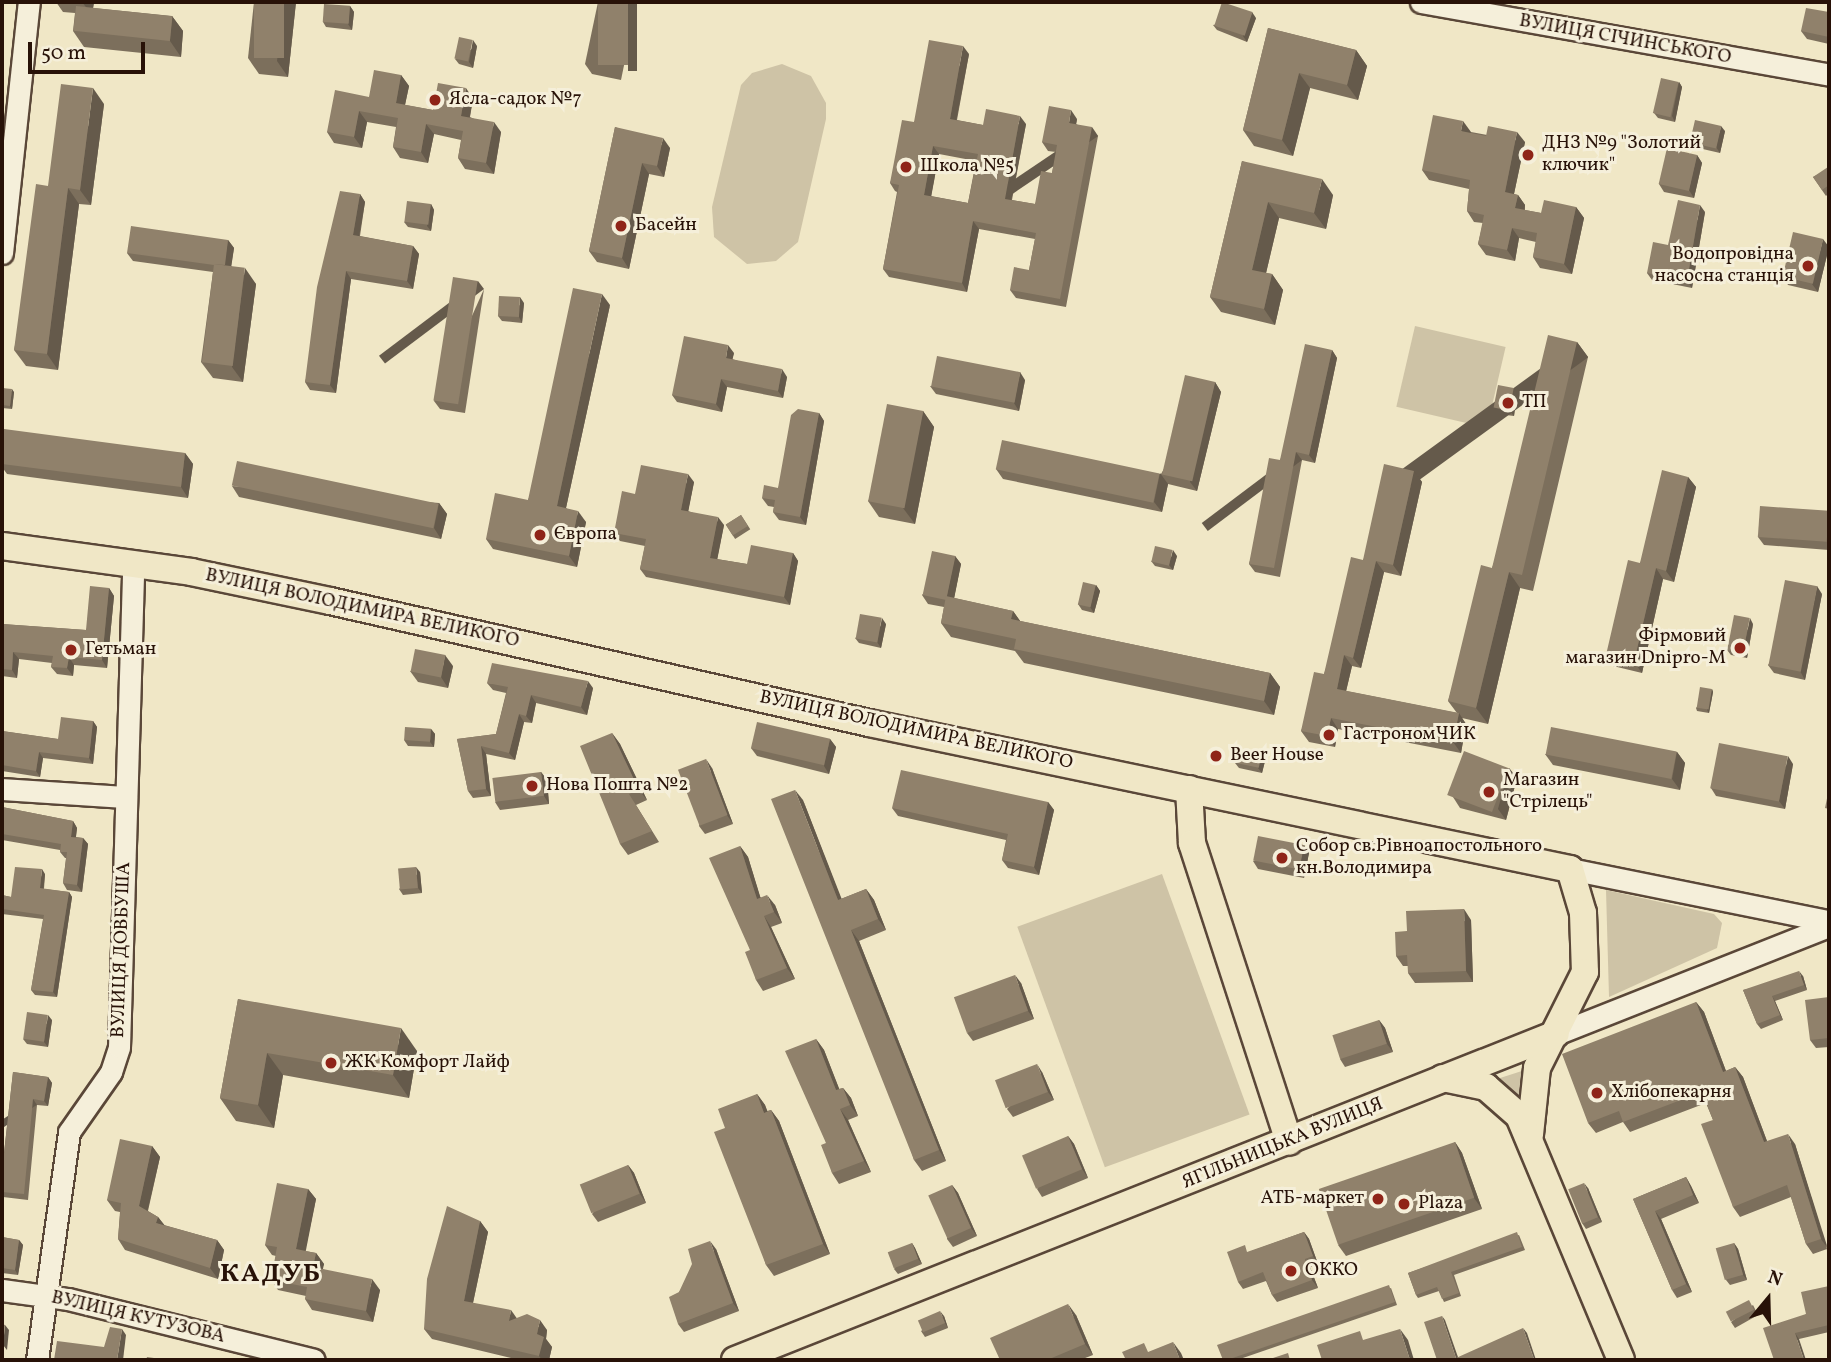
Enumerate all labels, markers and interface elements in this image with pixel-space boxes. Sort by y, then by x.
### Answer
street label: ВУЛИЦЯ СІЧИНСЬКОГО [1517,10,1733,70]
scale bar [32,28,149,72]
text: 50 m [41,39,86,68]
place label: Ясла-садок №7 [449,89,582,111]
marker: Ясла-садок №7 [427,92,443,108]
place label: ДНЗ №9 "Золотий ключик" [1542,133,1701,177]
marker: ДНЗ №9 "Золотий ключик" [1520,147,1536,163]
place label: Школа №5 [920,156,1014,178]
marker: Школа №5 [898,159,914,175]
place label: Басейн [635,215,697,237]
marker: Басейн [613,218,629,234]
place label: Водопровідна насосна станція [1655,244,1794,288]
marker: Водопровідна насосна станція [1800,258,1816,274]
place label: ТП [1522,392,1547,414]
marker: ТП [1500,395,1516,411]
place label: Європа [554,524,617,546]
marker: Європа [532,527,548,543]
street label: ВУЛИЦЯ ВОЛОДИМИРА ВЕЛИКОГО [203,565,521,653]
place label: Фірмовий магазин Dnipro-M [1565,626,1726,670]
place label: Гетьман [85,639,156,661]
marker: Фірмовий магазин Dnipro-M [1732,640,1748,656]
marker: Гетьман [63,642,79,658]
street label: ВУЛИЦЯ ВОЛОДИМИРА ВЕЛИКОГО [757,687,1075,775]
place label: ГастрономЧИК [1343,724,1476,746]
marker: ГастрономЧИК [1321,727,1337,743]
place label: Beer House [1230,745,1324,767]
marker: Beer House [1208,748,1224,764]
place label: Магазин "Стрілець" [1503,770,1593,814]
place label: Нова Пошта №2 [546,775,688,797]
marker: Нова Пошта №2 [524,778,540,794]
marker: Магазин "Стрілець" [1481,784,1497,800]
place label: Собор св.Рівноапостольного кн.Володимира [1296,836,1542,880]
marker: Собор св.Рівноапостольного кн.Володимира [1274,850,1290,866]
street label: ВУЛИЦЯ ДОВБУША [108,861,136,1039]
place label: ЖК Комфорт Лайф [345,1052,510,1074]
marker: ЖК Комфорт Лайф [323,1055,339,1071]
place label: Хлібопекарня [1611,1082,1731,1104]
marker: Хлібопекарня [1589,1085,1605,1101]
street label: ЯГІЛЬНИЦЬКА ВУЛИЦЯ [1179,1093,1387,1195]
place label: АТБ-маркет [1261,1188,1364,1210]
marker: АТБ-маркет [1370,1191,1386,1207]
place label: Plaza [1418,1193,1463,1215]
marker: Plaza [1396,1196,1412,1212]
district label: КАДУБ [221,1259,321,1291]
place label: ОККО [1305,1260,1358,1282]
marker: ОККО [1283,1263,1299,1279]
north arrow [1733,1264,1803,1334]
text: N [1764,1265,1786,1294]
street label: ВУЛИЦЯ КУТУЗОВА [49,1287,227,1349]

